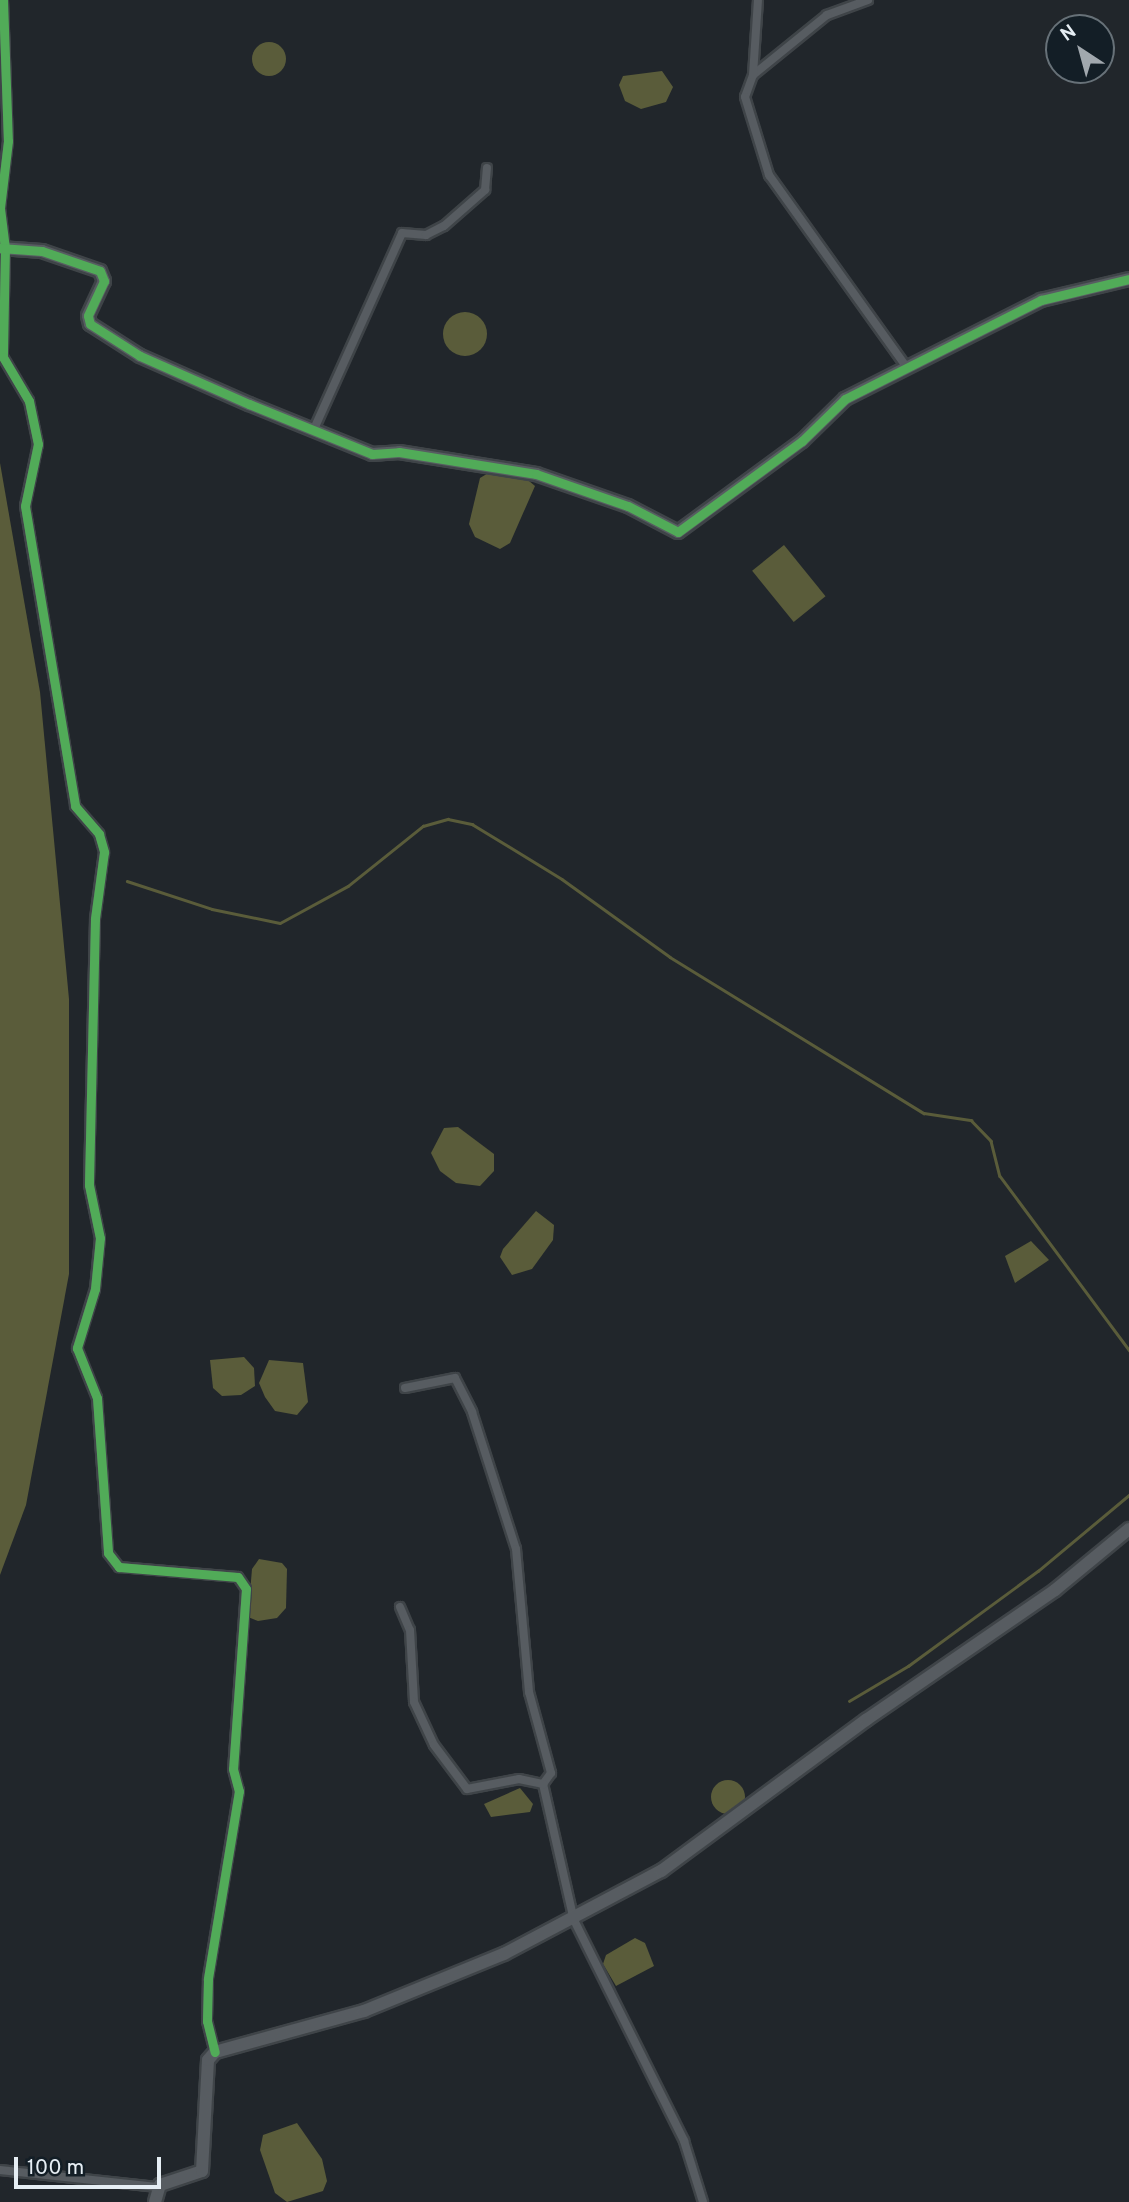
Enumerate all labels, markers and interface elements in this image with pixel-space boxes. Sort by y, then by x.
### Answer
north arrow [1045,14,1115,84]
text: N [1056,20,1081,47]
scale bar [18,2142,164,2186]
text: 100 m [27,2155,84,2182]

